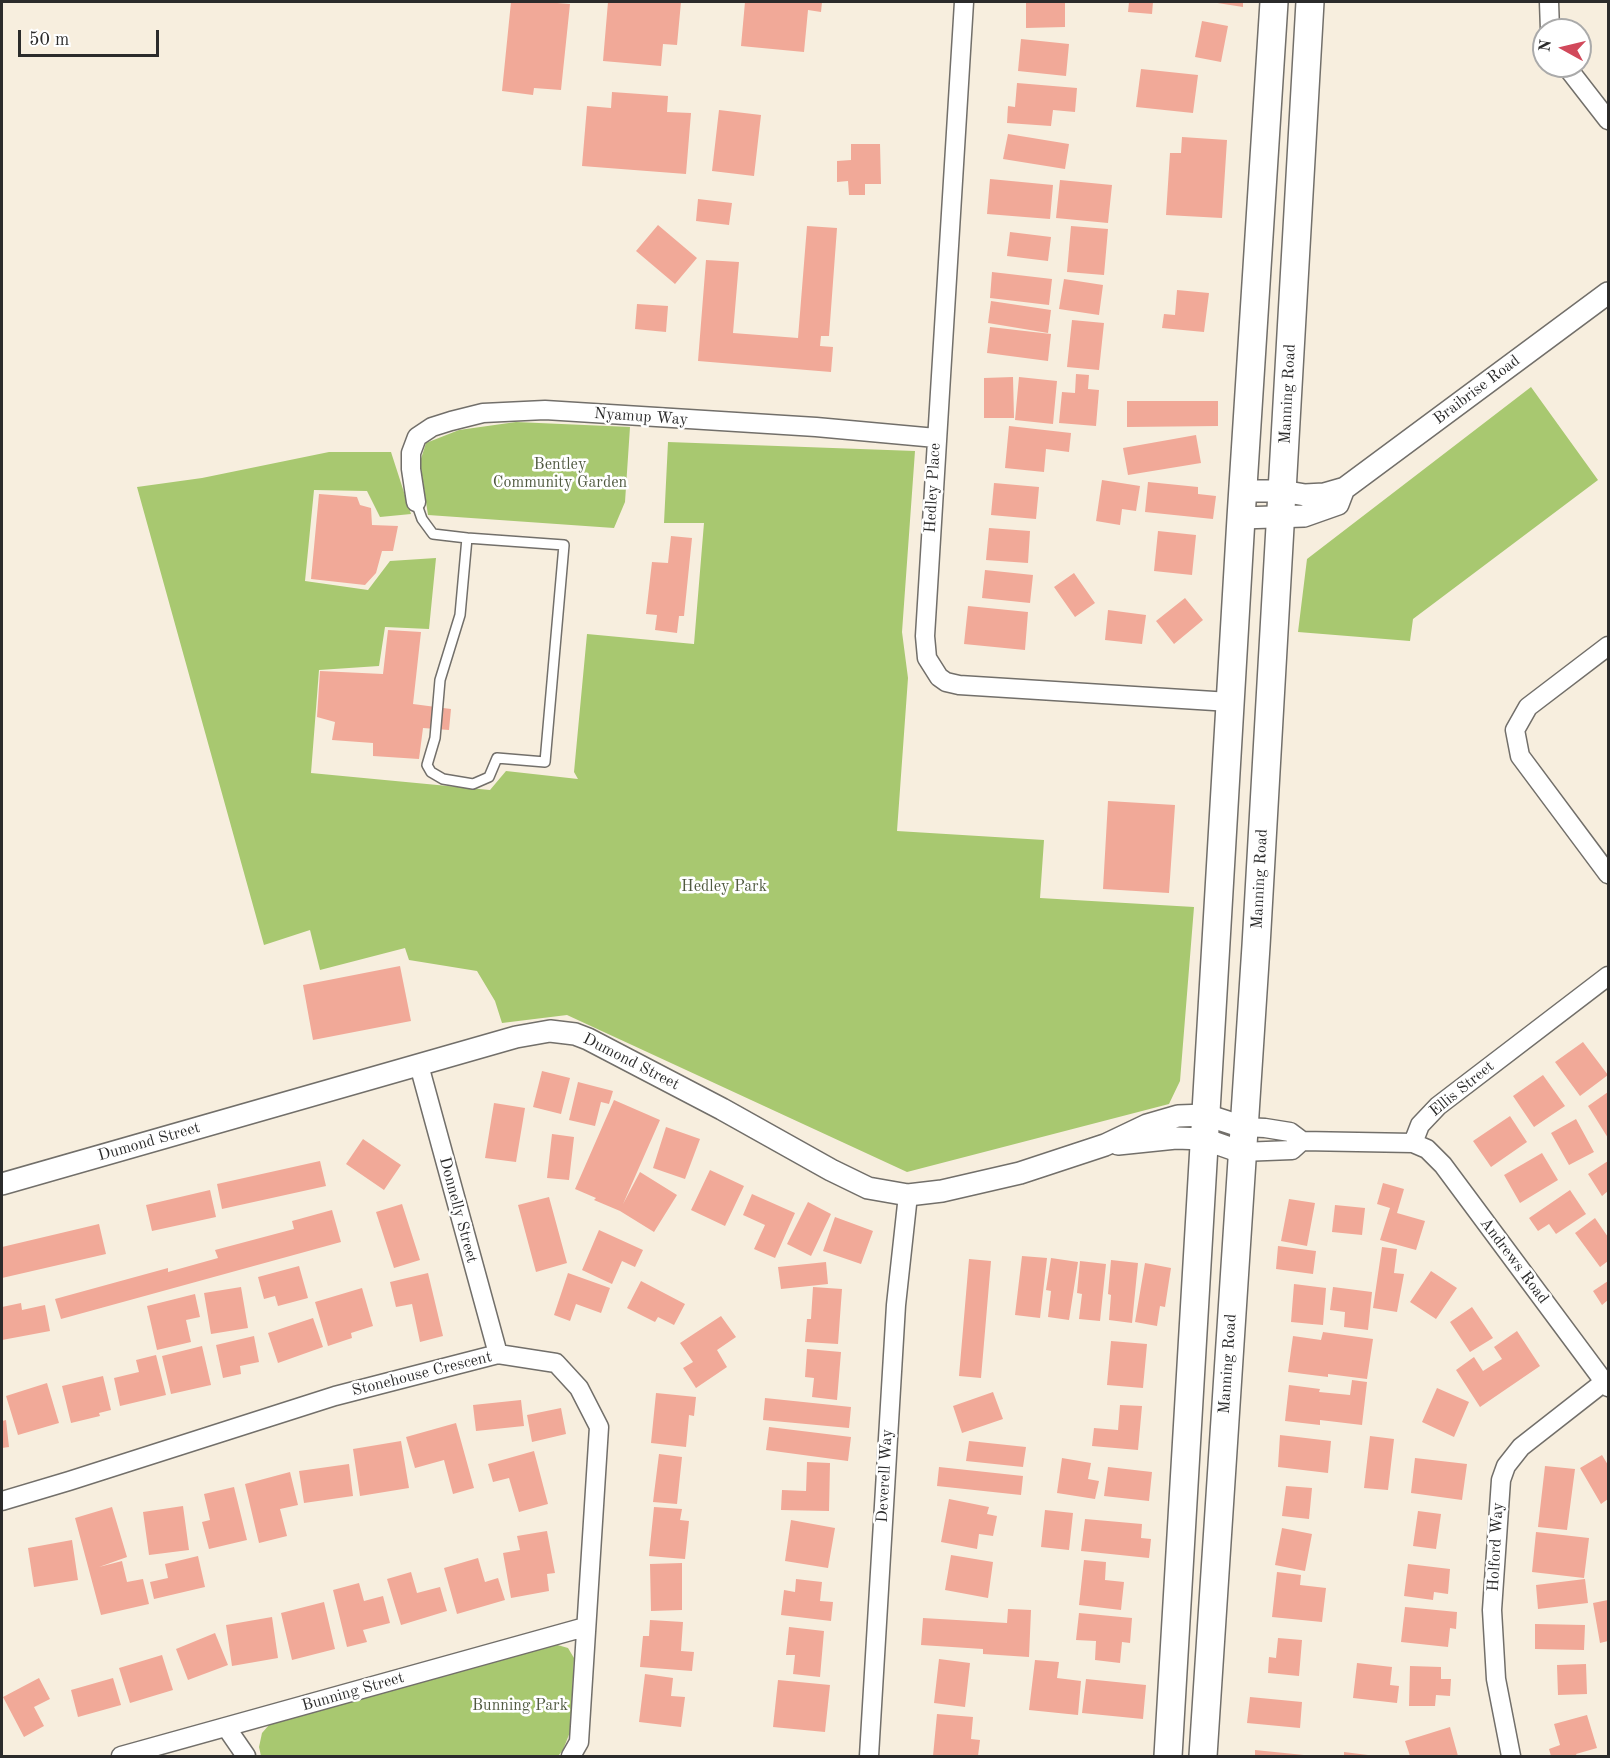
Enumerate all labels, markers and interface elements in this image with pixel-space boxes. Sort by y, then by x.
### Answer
scale bar [21,18,162,56]
north arrow [1532,18,1592,78]
text: 50 m [29,31,69,49]
text: N [1537,39,1555,53]
street label: Manning Road [1276,343,1300,445]
street label: Braibrise Road [1430,351,1524,429]
street label: Nyamup Way [593,404,689,430]
street label: Hedley Place [921,442,945,534]
park label: Bentley Community Garden [493,455,627,493]
street label: Manning Road [1248,828,1272,930]
park label: Hedley Park [681,877,767,897]
street label: Dumond Street [580,1029,682,1095]
street label: Ellis Street [1426,1057,1498,1121]
street label: Dumond Street [96,1118,202,1166]
street label: Donnelly Street [435,1155,481,1265]
street label: Andrews Road [1475,1214,1553,1308]
street label: Manning Road [1215,1313,1241,1415]
street label: Stonehouse Crescent [350,1347,494,1401]
street label: Deverell Way [873,1429,897,1523]
street label: Holford Way [1484,1502,1508,1592]
street label: Bunning Street [300,1668,406,1716]
park label: Bunning Park [472,1696,568,1716]

